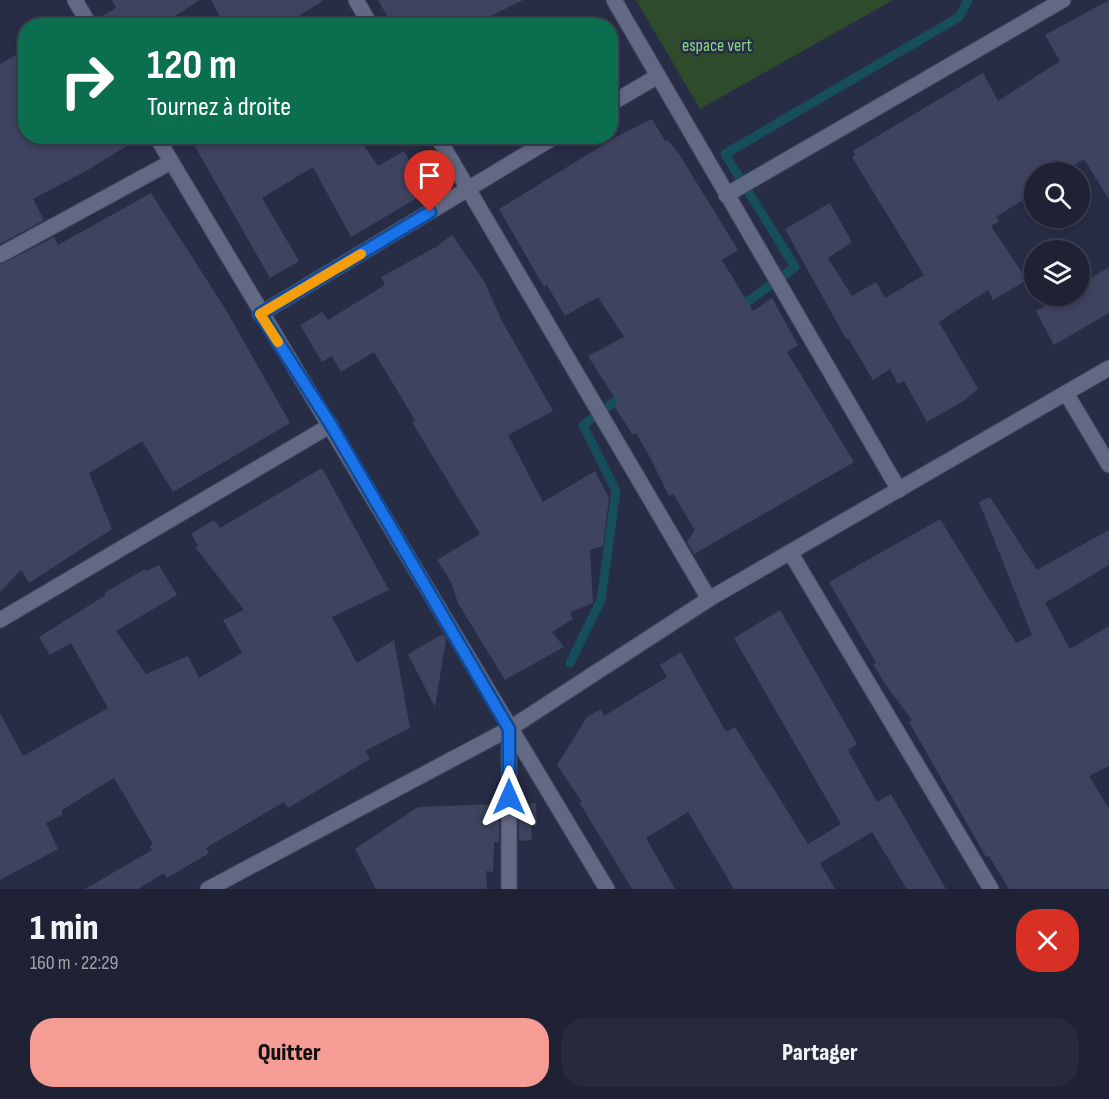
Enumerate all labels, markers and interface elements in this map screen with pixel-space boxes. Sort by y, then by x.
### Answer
park label: espace vert [682,35,753,56]
text: 120 m [147,40,237,91]
icon: right [48,42,126,120]
text: Tournez à droite [147,91,291,123]
pin [404,150,455,212]
icon: arrive [413,159,446,192]
map controls [1024,162,1090,306]
button: search [1024,162,1090,228]
button: layers [1024,240,1090,306]
position arrow [477,765,541,829]
text: 1 min [30,907,98,950]
button: close [1016,909,1079,972]
text: 160 m · 22:29 [30,951,118,975]
button: Quitter [30,1018,549,1087]
button: Partager [561,1018,1079,1087]

